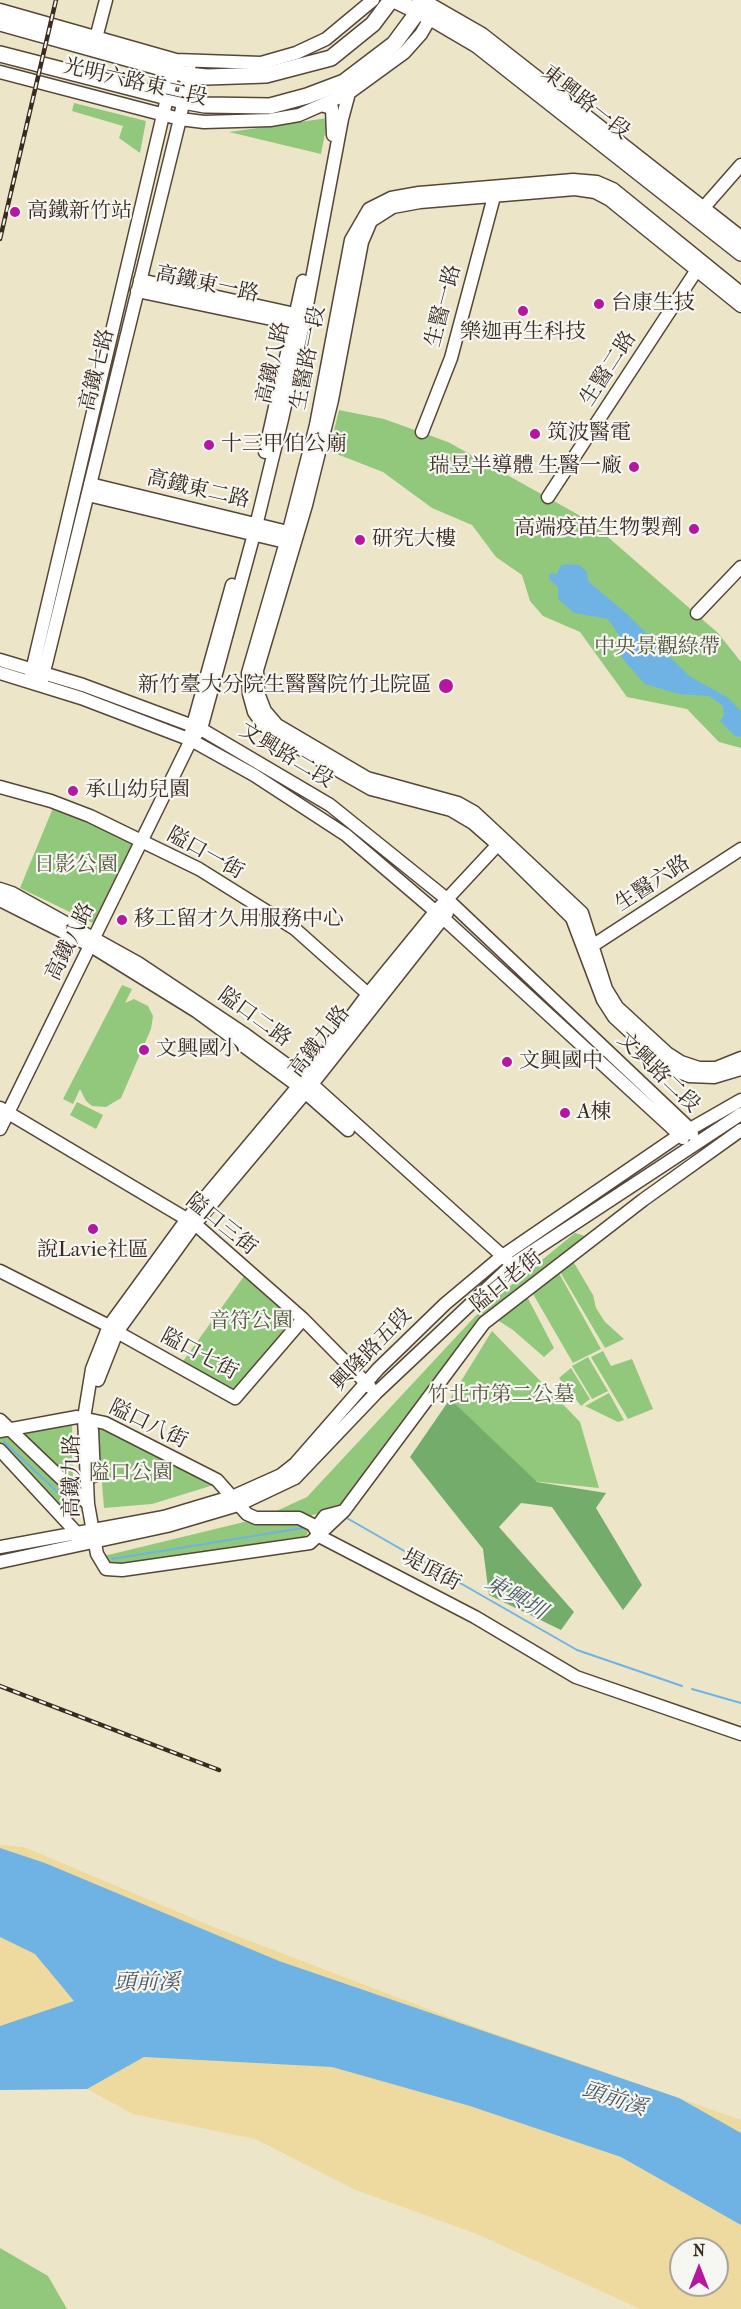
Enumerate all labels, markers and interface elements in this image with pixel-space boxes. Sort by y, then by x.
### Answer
street label: 光明六路東二段 [61,54,209,112]
street label: 東興路一段 [536,61,634,145]
place label: 高鐵新竹站 [27,199,132,225]
marker: 高鐵新竹站 [8,205,22,219]
street label: 高鐵東一路 [153,262,261,308]
street label: 生醫一路 [421,262,467,350]
place label: 台康生技 [611,291,695,317]
marker: 台康生技 [592,297,606,311]
street label: 生醫路一段 [287,304,331,412]
marker: 樂迦再生科技 [516,304,530,318]
street label: 高鐵八路 [252,319,296,407]
place label: 樂迦再生科技 [460,320,586,346]
street label: 高鐵七路 [76,326,120,414]
street label: 生醫二路 [576,327,642,411]
place label: 筑波醫電 [547,421,631,447]
marker: 筑波醫電 [528,427,542,441]
place label: 十三甲伯公廟 [221,432,347,458]
marker: 十三甲伯公廟 [202,438,216,452]
place label: 瑞昱半導體 生醫一廠 [428,454,622,480]
marker: 瑞昱半導體 生醫一廠 [627,460,641,474]
street label: 高鐵東二路 [144,466,252,514]
place label: 高端疫苗生物製劑 [514,516,682,542]
marker: 高端疫苗生物製劑 [687,522,701,536]
place label: 研究大樓 [372,527,456,553]
marker: 研究大樓 [353,533,367,547]
park label: 中央景觀綠帶 [594,635,720,661]
place label: 新竹臺大分院生醫醫院竹北院區 [138,673,432,699]
marker: 新竹臺大分院生醫醫院竹北院區 [437,677,455,695]
street label: 文興路二段 [235,718,337,794]
place label: 承山幼兒園 [85,778,190,804]
marker: 承山幼兒園 [66,784,80,798]
street label: 隘口一街 [162,823,248,885]
street label: 生醫六路 [611,851,695,917]
park label: 日影公園 [34,853,118,879]
street label: 高鐵八路 [41,899,101,985]
place label: 移工留才久用服務中心 [134,907,344,933]
marker: 移工留才久用服務中心 [115,913,129,927]
street label: 隘口二路 [213,983,295,1053]
street label: 高鐵九路 [284,1001,356,1083]
street label: 文興路二段 [611,1027,705,1119]
place label: 文興國小 [156,1037,240,1063]
marker: 文興國小 [137,1043,151,1057]
place label: 文興國中 [519,1049,603,1075]
marker: 文興國中 [500,1055,514,1069]
place label: A棟 [577,1100,612,1126]
marker: A棟 [558,1106,572,1120]
street label: 隘口三街 [180,1189,262,1261]
marker: 說Lavie社區 [86,1222,100,1236]
place label: 說Lavie社區 [37,1238,149,1264]
street label: 隘口老街 [466,1246,548,1318]
street label: 興隆路五段 [326,1303,418,1397]
park label: 音符公園 [209,1309,293,1335]
street label: 隘口七街 [156,1324,242,1386]
park label: 竹北市第二公墓 [428,1383,574,1409]
street label: 隘口八街 [105,1395,191,1455]
street label: 高鐵九路 [60,1434,86,1518]
park label: 隘口公園 [89,1461,173,1487]
street label: 堤頂街 [397,1545,465,1597]
water label: 東興圳 [480,1570,550,1626]
water label: 頭前溪 [114,1971,180,1997]
water label: 頭前溪 [579,2077,649,2123]
north arrow [669,2237,729,2297]
text: N [693,2241,705,2260]

